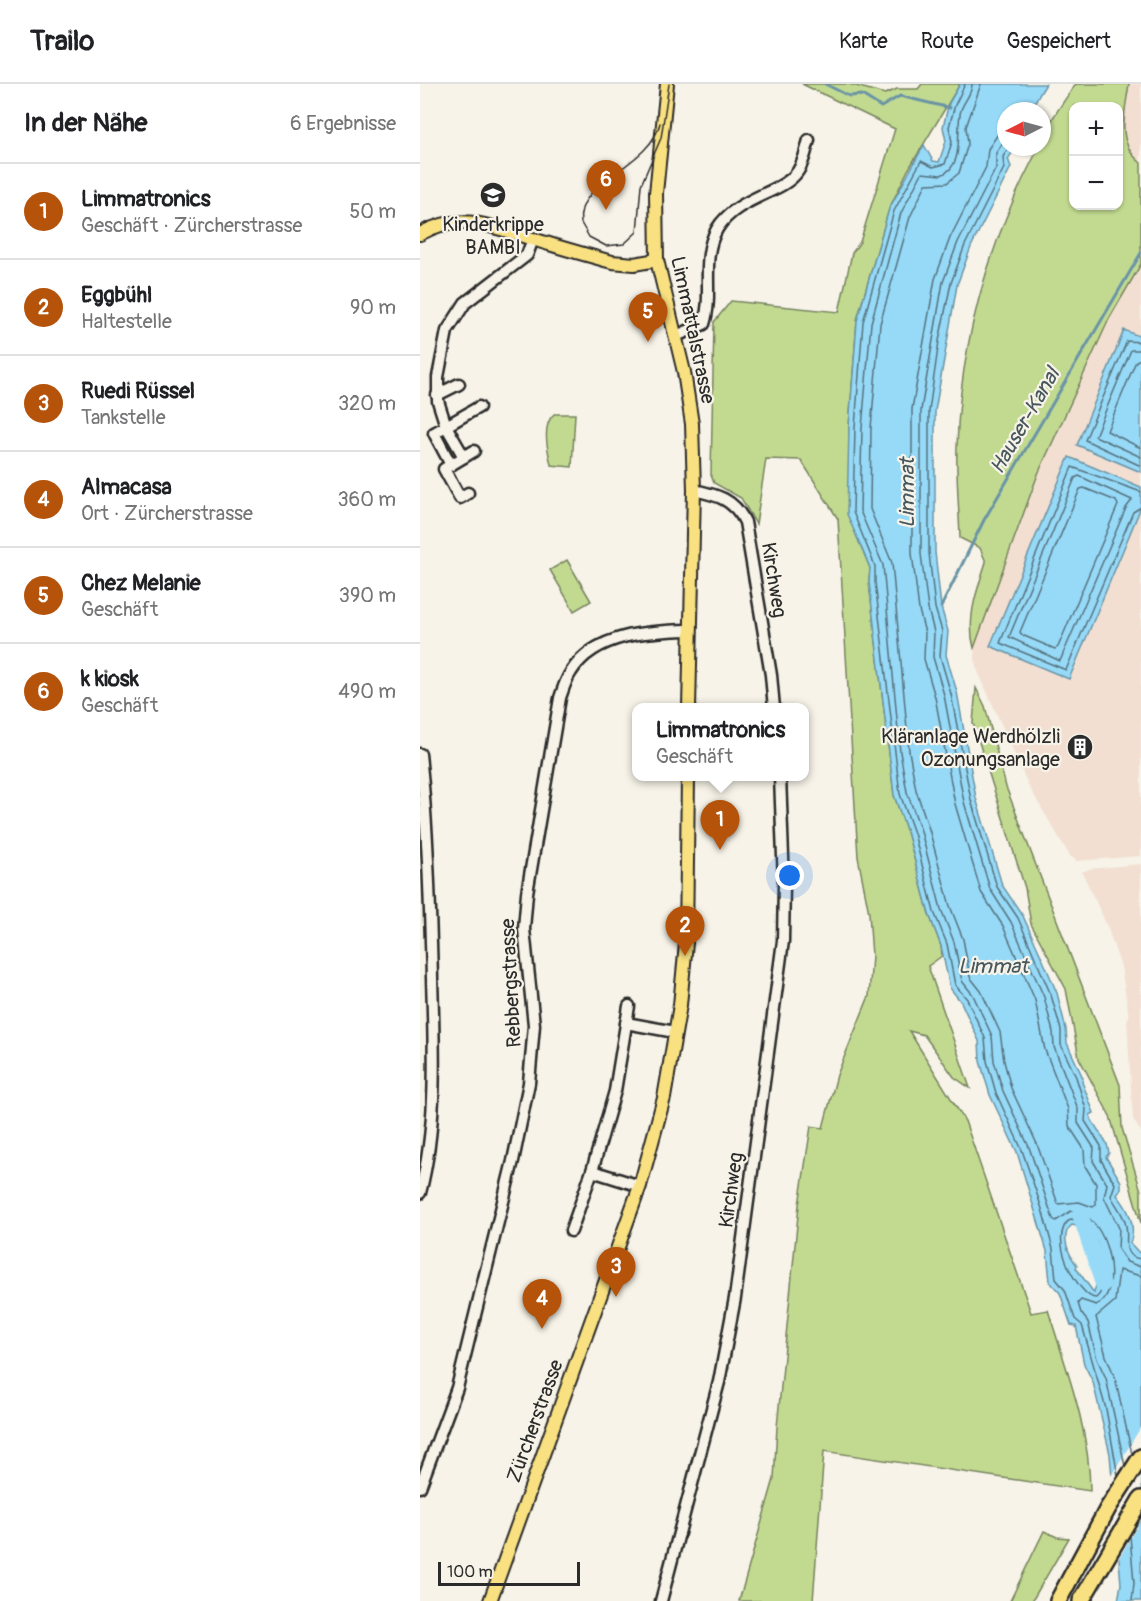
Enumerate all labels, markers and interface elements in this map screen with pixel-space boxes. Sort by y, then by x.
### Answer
text: Trailo [30,24,94,59]
text: Karte [839,28,888,55]
text: Route [921,28,974,55]
text: Gespeichert [1007,28,1111,55]
north arrow [997,102,1051,156]
map controls [1069,102,1123,210]
button: + [1069,102,1123,156]
text: In der Nähe [24,107,147,139]
text: 6 Ergebnisse [290,111,396,136]
button: − [1069,156,1123,210]
pin: 6 [586,160,626,210]
school or university icon: Kinderkrippe BAMBI [478,180,508,210]
text: Limmatronics [81,185,211,213]
text: 1 [40,199,47,224]
text: 50 m [349,199,396,224]
place label: Kinderkrippe BAMBI [442,212,544,260]
text: Geschäft · Zürcherstrasse [81,213,302,238]
street label: Limmattalstrasse [665,254,721,406]
text: Eggbühl [81,281,152,309]
pin: 5 [628,292,668,342]
text: 2 [38,295,49,320]
text: 90 m [350,295,396,320]
text: Haltestelle [81,309,172,334]
water label: Hauser-Kanal [984,361,1067,479]
text: Ruedi Rüssel [81,377,195,405]
text: 3 [38,391,49,416]
text: 320 m [338,391,396,416]
text: Tankstelle [81,405,166,430]
water label: Limmat [894,455,921,528]
text: Almacasa [81,473,172,501]
text: 4 [38,487,49,512]
text: 360 m [337,487,396,512]
text: Ort · Zürcherstrasse [81,501,253,526]
street label: Kirchweg [756,541,792,619]
text: Chez Melanie [81,569,201,597]
text: 5 [38,583,49,608]
text: 390 m [339,583,396,608]
text: Geschäft [81,597,158,622]
text: k kiosk [81,665,139,693]
text: 6 [38,679,49,704]
text: 490 m [338,679,396,704]
text: Geschäft [81,693,158,718]
popup [632,703,809,781]
text: Limmatronics [656,716,785,744]
place label: Kläranlage Werdhölzli Ozonungsanlage [881,724,1060,772]
building icon: Kläranlage Werdhölzli Ozonungsanlage [1065,732,1095,762]
text: Geschäft [656,744,733,769]
pin: 1 [700,800,740,850]
your location [775,861,804,890]
pin: 2 [666,906,704,956]
street label: Rebbergstrasse [495,918,527,1048]
water label: Limmat [958,953,1031,980]
street label: Kirchweg [713,1151,749,1229]
pin: 3 [596,1248,636,1297]
pin: 4 [522,1280,562,1329]
street label: Zürcherstrasse [501,1356,569,1486]
scale bar [438,1559,580,1586]
text: 100 m [447,1562,493,1582]

